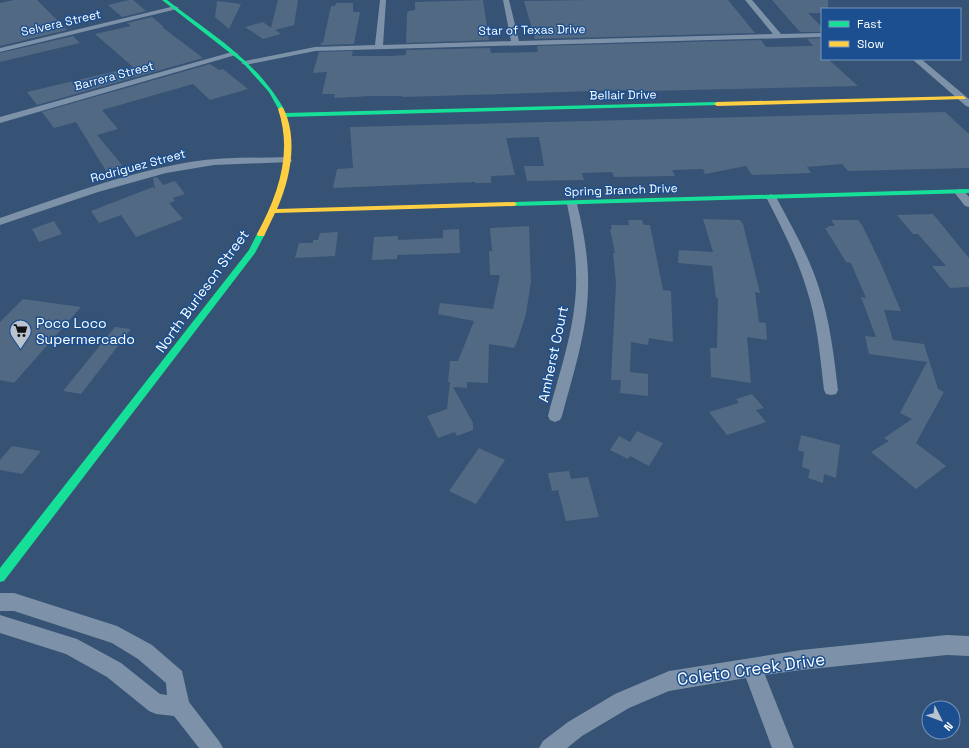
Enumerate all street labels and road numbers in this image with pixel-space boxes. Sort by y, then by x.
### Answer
street label: Selvera Street [19,6,103,40]
street label: Star of Texas Drive [478,21,586,39]
street label: Barrera Street [72,58,156,94]
street label: Bellair Drive [589,86,657,104]
street label: Rodriguez Street [89,146,187,186]
street label: Spring Branch Drive [564,180,678,200]
street label: North Burleson Street [151,226,253,356]
street label: Amherst Court [534,304,572,404]
street label: Coleto Creek Drive [676,648,826,690]

